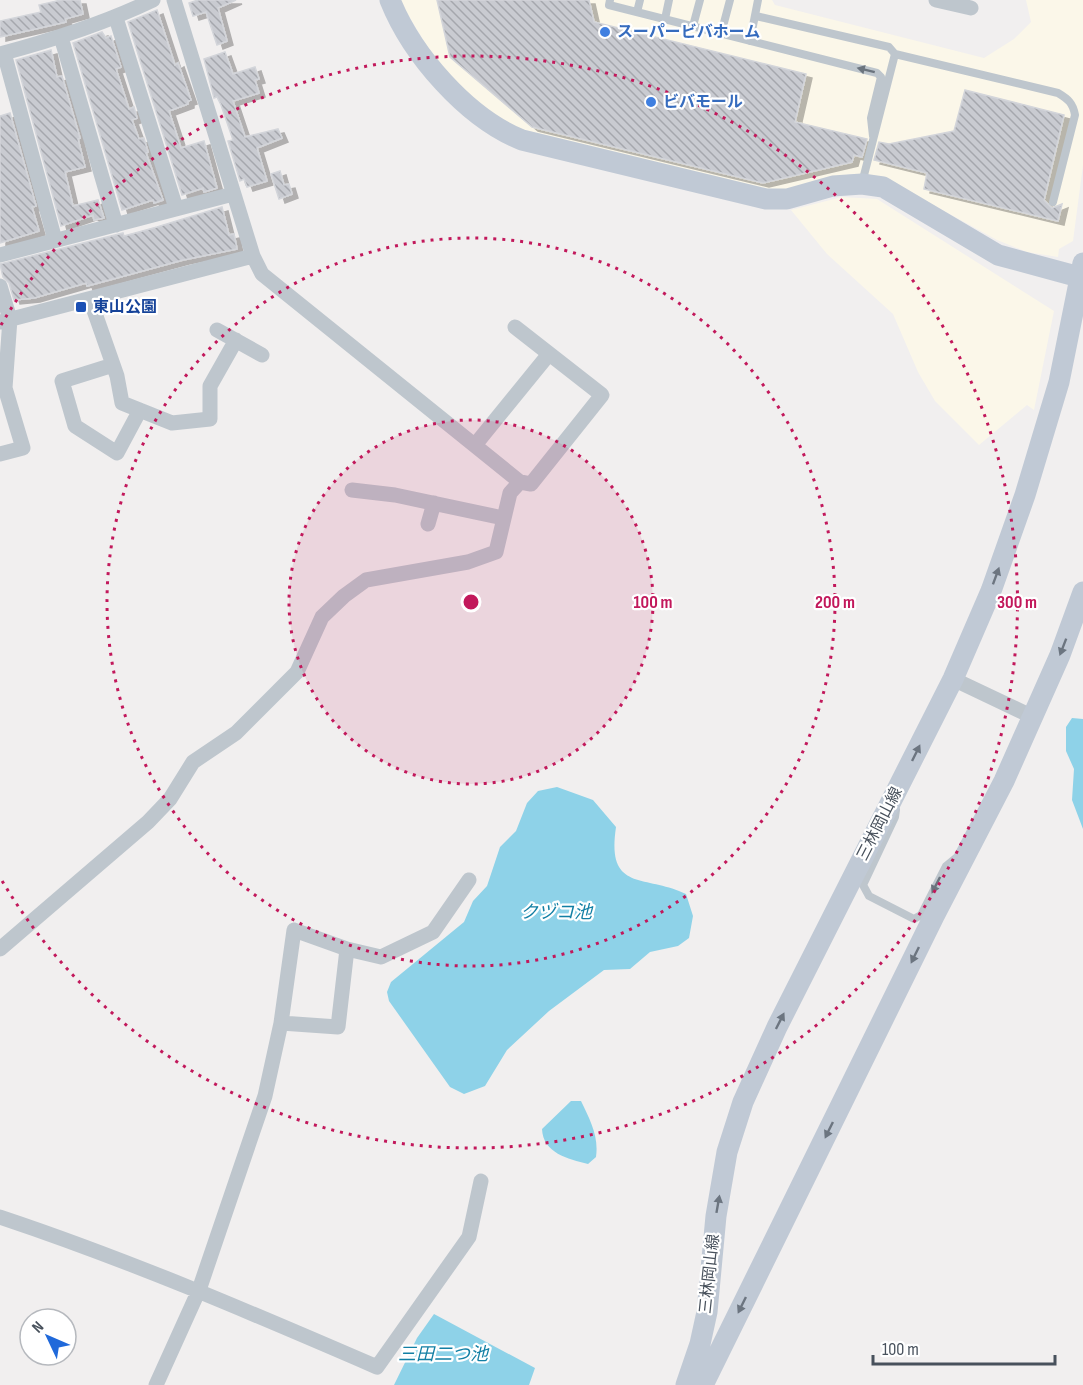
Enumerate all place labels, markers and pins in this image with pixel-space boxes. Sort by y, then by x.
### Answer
place label: スーパービバホーム [617,23,760,42]
marker: スーパービバホーム [598,25,612,39]
place label: ビバモール [663,93,743,112]
marker: ビバモール [644,95,658,109]
place label: 東山公園 [93,298,157,317]
marker: 東山公園 [74,300,88,314]
centre of rings [461,592,481,612]

